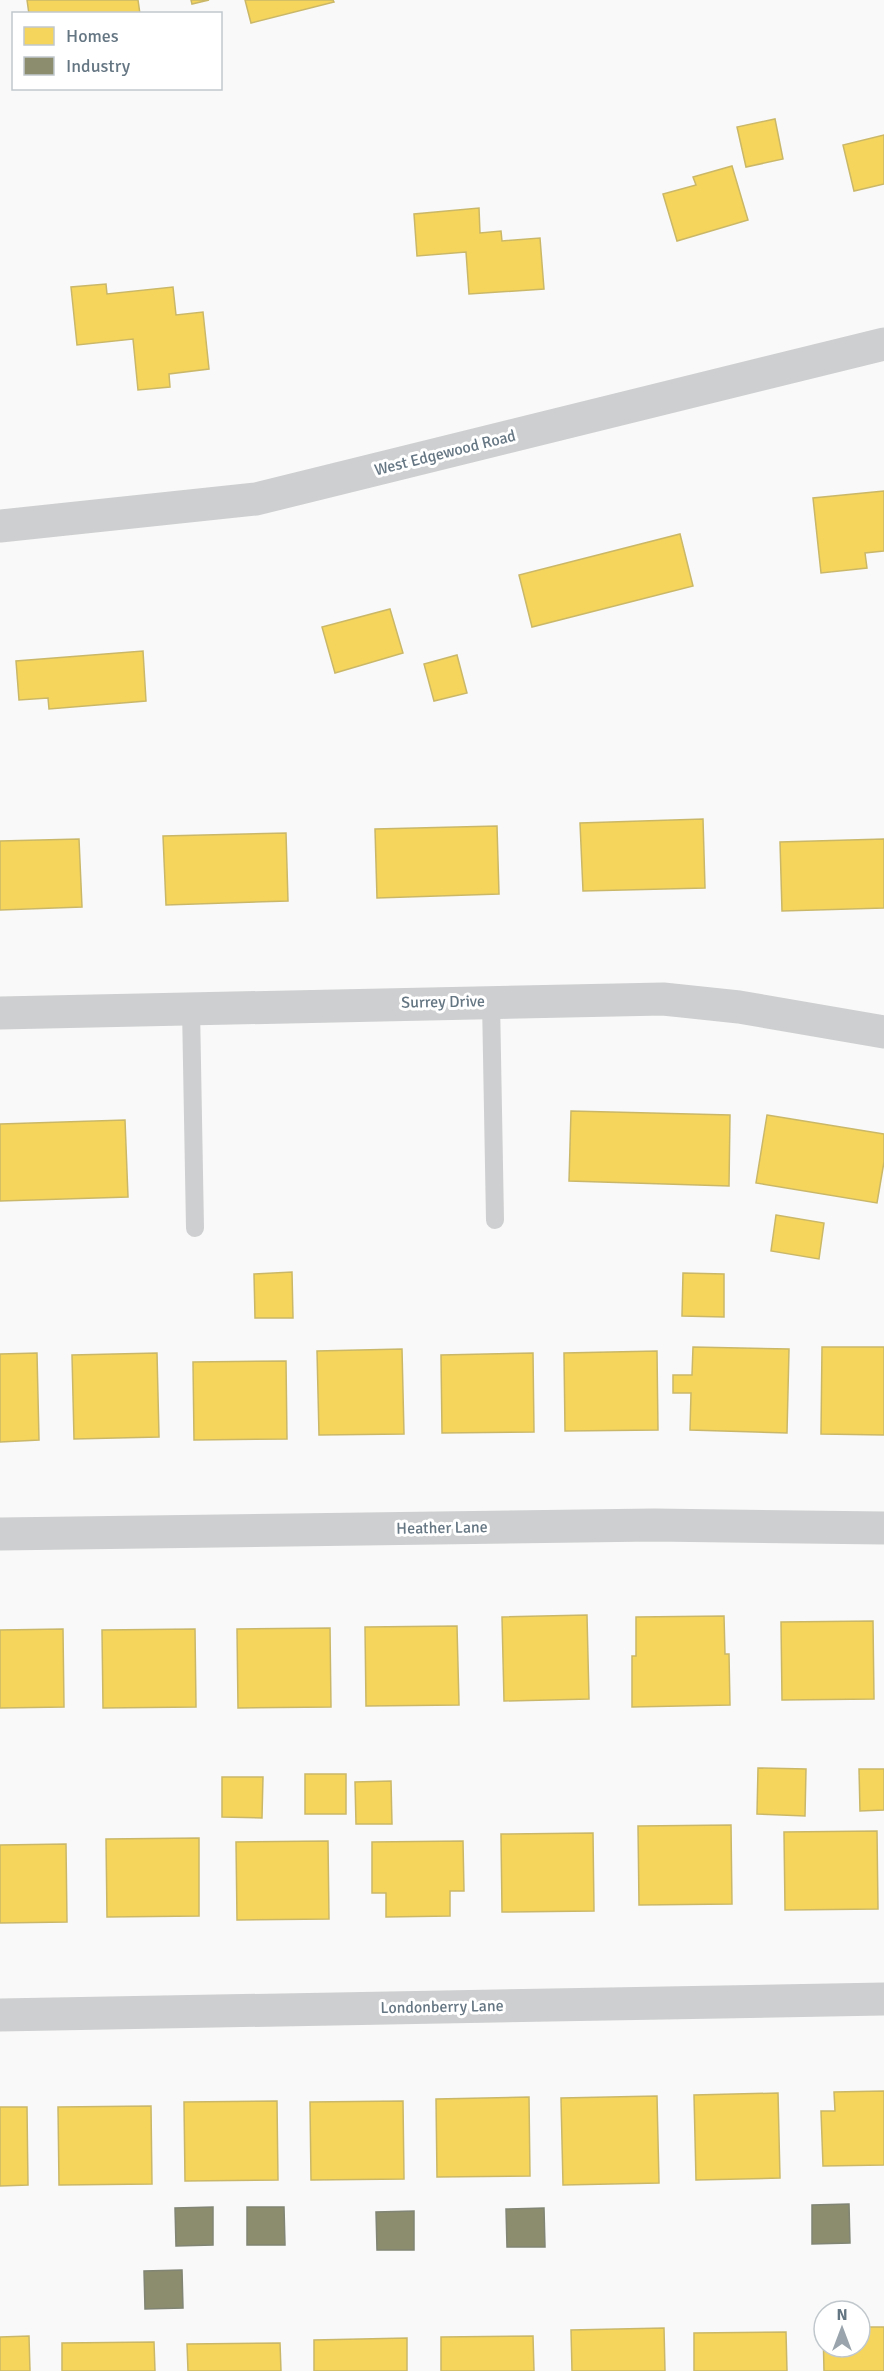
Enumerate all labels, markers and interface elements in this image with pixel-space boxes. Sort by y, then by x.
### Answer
legend [12,12,222,90]
text: Homes [66,25,119,47]
text: Industry [66,55,131,77]
street label: West Edgewood Road [372,426,518,480]
street label: Surrey Drive [401,991,485,1013]
street label: Heather Lane [396,1517,488,1539]
street label: Londonberry Lane [380,1996,504,2018]
north arrow [812,2299,872,2359]
text: N [836,2305,848,2325]

